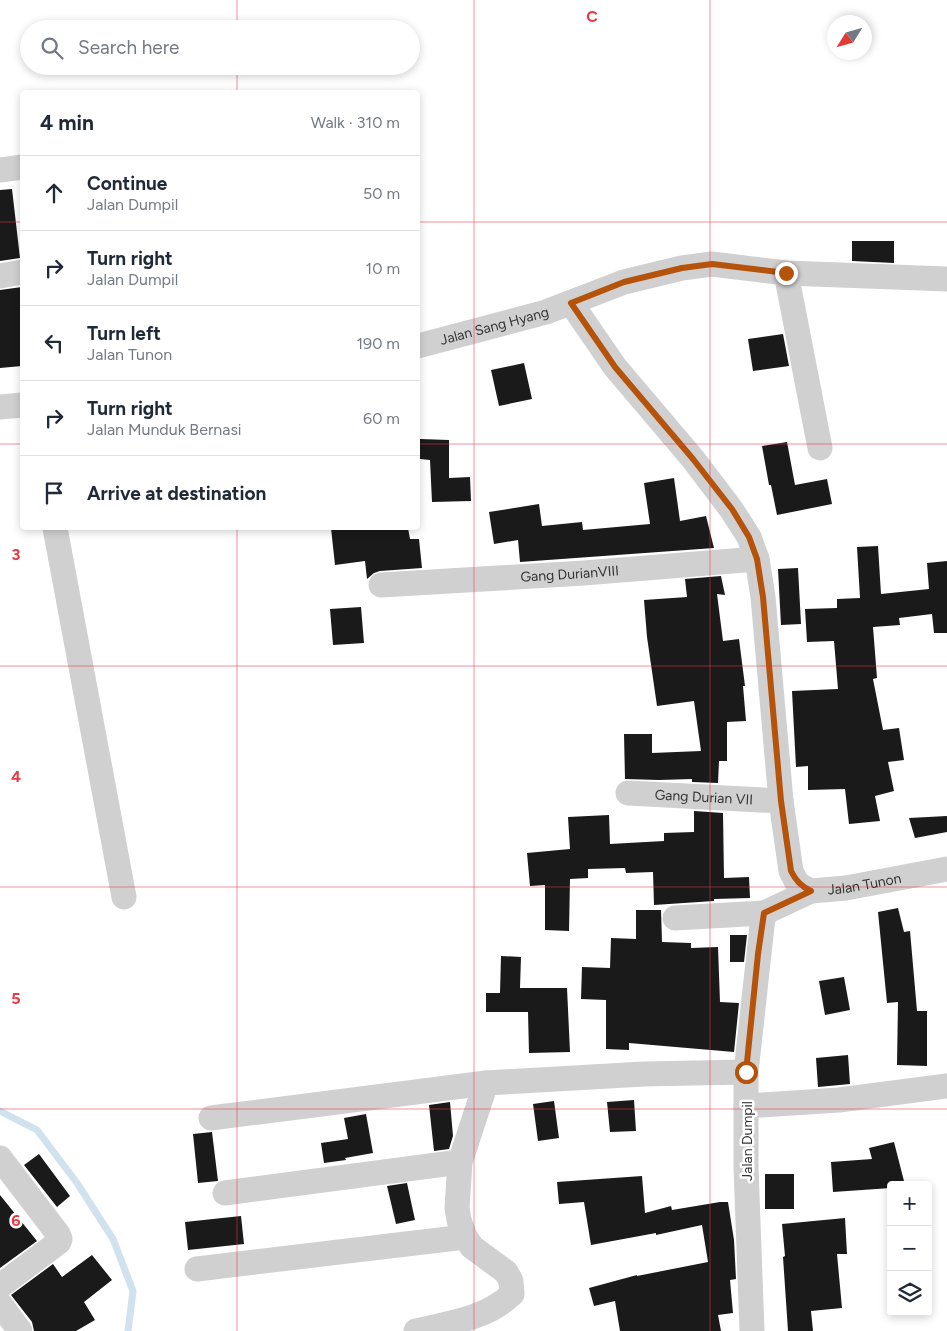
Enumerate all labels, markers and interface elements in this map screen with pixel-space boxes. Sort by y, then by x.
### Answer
text: C [586,7,598,26]
north arrow [827,15,872,60]
search box [20,20,420,75]
icon: search [38,34,66,62]
text: Search here [78,36,180,59]
text: 4 min [40,110,94,135]
text: Walk · 310 m [311,113,400,132]
text: Continue [87,172,167,195]
icon: ahead [40,179,68,207]
text: 50 m [363,184,400,203]
text: Jalan Dumpil [87,195,178,214]
text: Turn right [87,247,173,270]
icon: right [40,254,68,282]
text: 10 m [366,259,400,278]
route end [775,262,798,285]
text: Jalan Dumpil [87,270,178,289]
street label: Jalan Sang Hyang [438,304,551,349]
text: Turn left [87,322,161,345]
icon: left [40,329,68,357]
text: 190 m [357,334,400,353]
text: Jalan Tunon [87,345,172,364]
text: Turn right [87,397,173,420]
icon: right [40,404,68,432]
text: 60 m [363,409,400,428]
text: Jalan Munduk Bernasi [87,420,242,439]
icon: arrive [40,479,68,507]
text: Arrive at destination [87,482,266,505]
text: 3 [12,545,21,564]
street label: Gang DurianVIII [520,562,620,586]
text: 4 [11,767,21,786]
street label: Gang Durian VII [654,786,753,809]
street label: Jalan Tunon [827,870,903,899]
text: 5 [11,989,21,1008]
route start [735,1061,758,1084]
street label: Jalan Dumpil [739,1101,756,1181]
map controls [887,1181,932,1316]
button: + [887,1181,932,1226]
text: 6 [11,1211,21,1230]
button: − [887,1226,932,1271]
button: layers [887,1271,932,1316]

